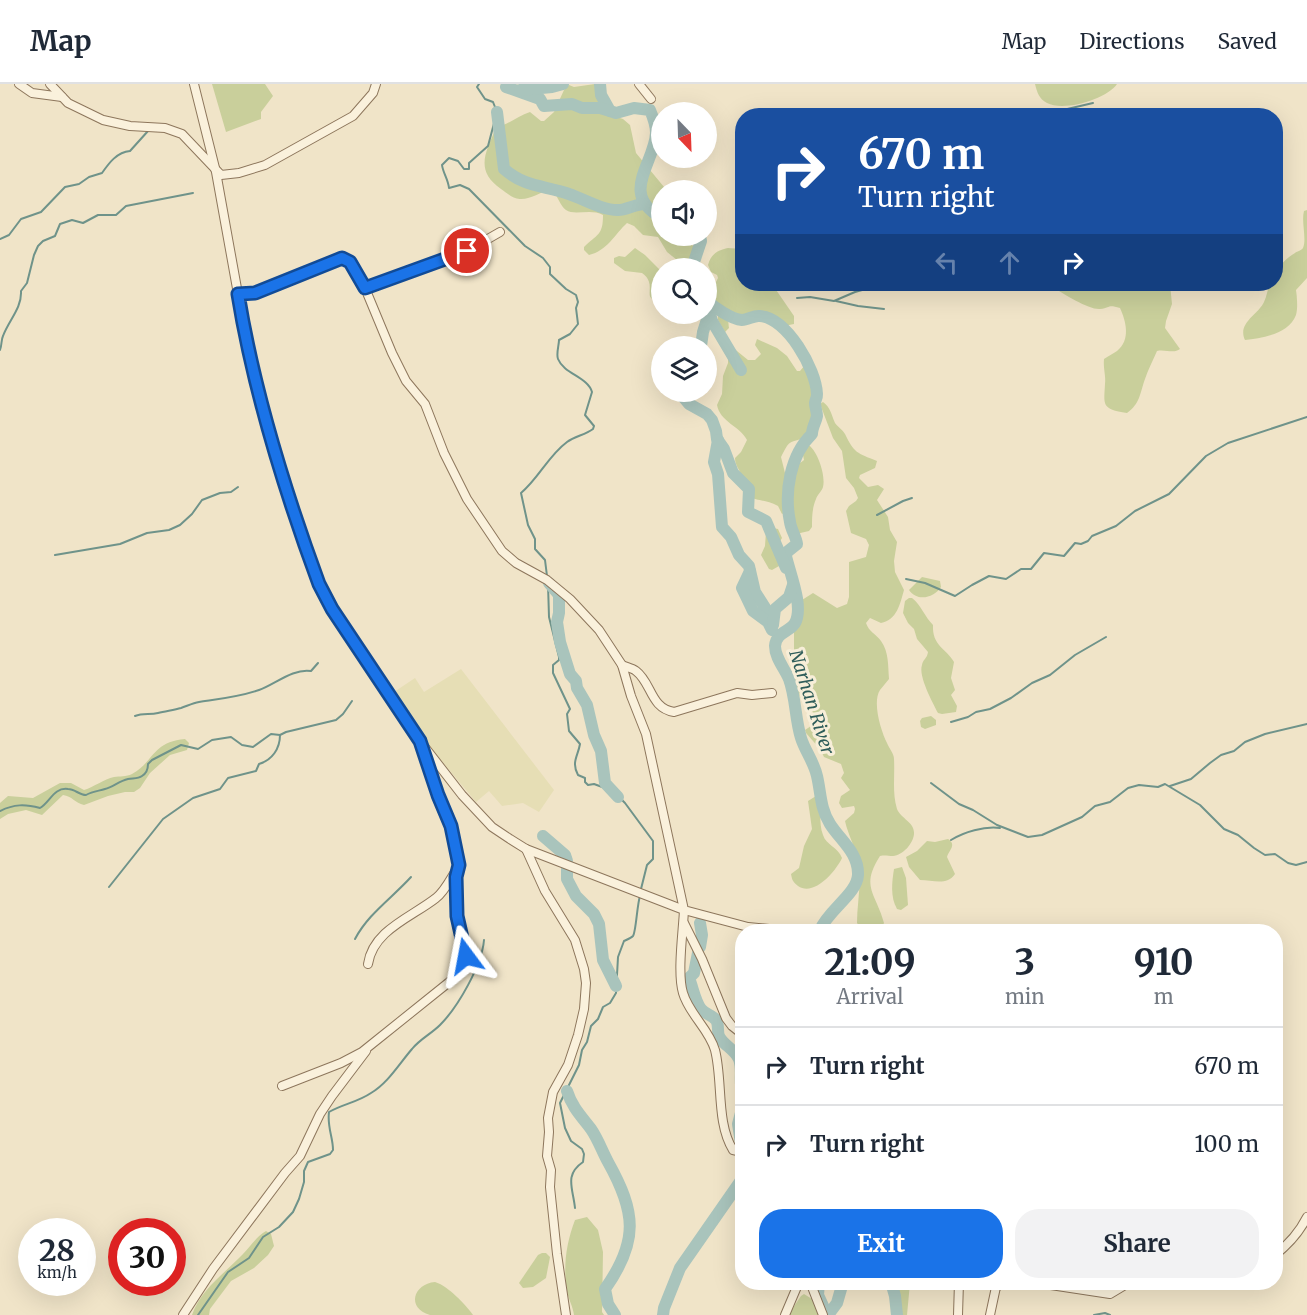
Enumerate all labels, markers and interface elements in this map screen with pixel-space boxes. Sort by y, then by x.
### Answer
text: Map [30,23,92,59]
text: Map [1002,28,1046,55]
text: Directions [1079,28,1184,55]
text: Saved [1217,28,1277,55]
north arrow [651,102,717,168]
map controls [651,102,717,402]
text: 670 m [858,128,984,180]
icon: right [759,132,837,210]
button: sound [651,180,717,246]
text: Turn right [858,180,995,214]
pin [441,225,492,276]
icon: arrive [450,234,483,267]
icon: left [930,246,963,279]
icon: ahead [993,246,1026,279]
icon: right [1056,246,1089,279]
button: search [651,258,717,324]
button: layers [651,336,717,402]
water label: Narhan River [784,647,840,758]
position arrow [434,924,498,988]
text: 21:09 [824,940,916,985]
text: 3 [1014,940,1035,985]
text: 910 [1134,940,1194,985]
text: Arrival [837,984,903,1009]
text: min [1005,984,1044,1009]
text: m [1154,984,1174,1009]
icon: right [759,1050,792,1083]
text: Turn right [810,1052,924,1080]
text: 670 m [1194,1052,1259,1080]
icon: right [759,1128,792,1161]
text: Turn right [810,1130,924,1158]
text: 100 m [1194,1130,1259,1158]
button: Exit [759,1209,1003,1278]
button: Share [1015,1209,1259,1278]
speed limit sign: 30 [108,1218,186,1296]
text: 28 [39,1231,75,1269]
text: km/h [37,1263,77,1282]

